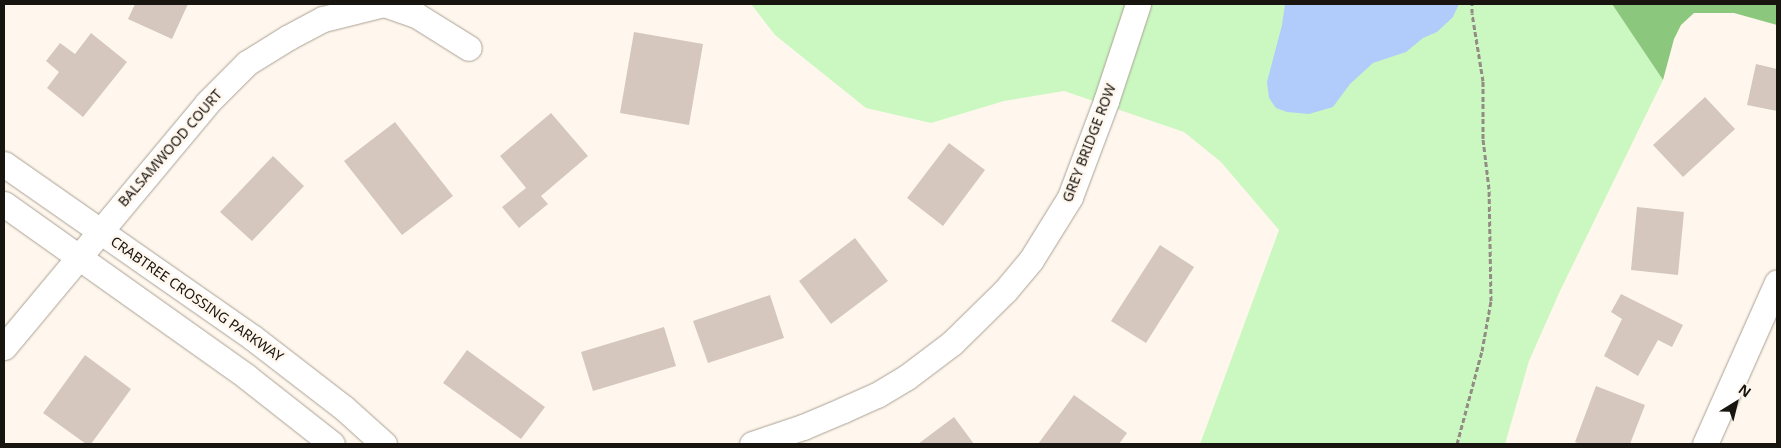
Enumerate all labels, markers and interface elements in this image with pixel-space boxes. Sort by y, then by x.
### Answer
street label: GREY BRIDGE ROW [1059,82,1119,204]
street label: BALSAMWOOD COURT [115,86,225,210]
street label: CRABTREE CROSSING PARKWAY [107,233,287,365]
north arrow [1711,378,1761,428]
text: N [1735,379,1755,401]

